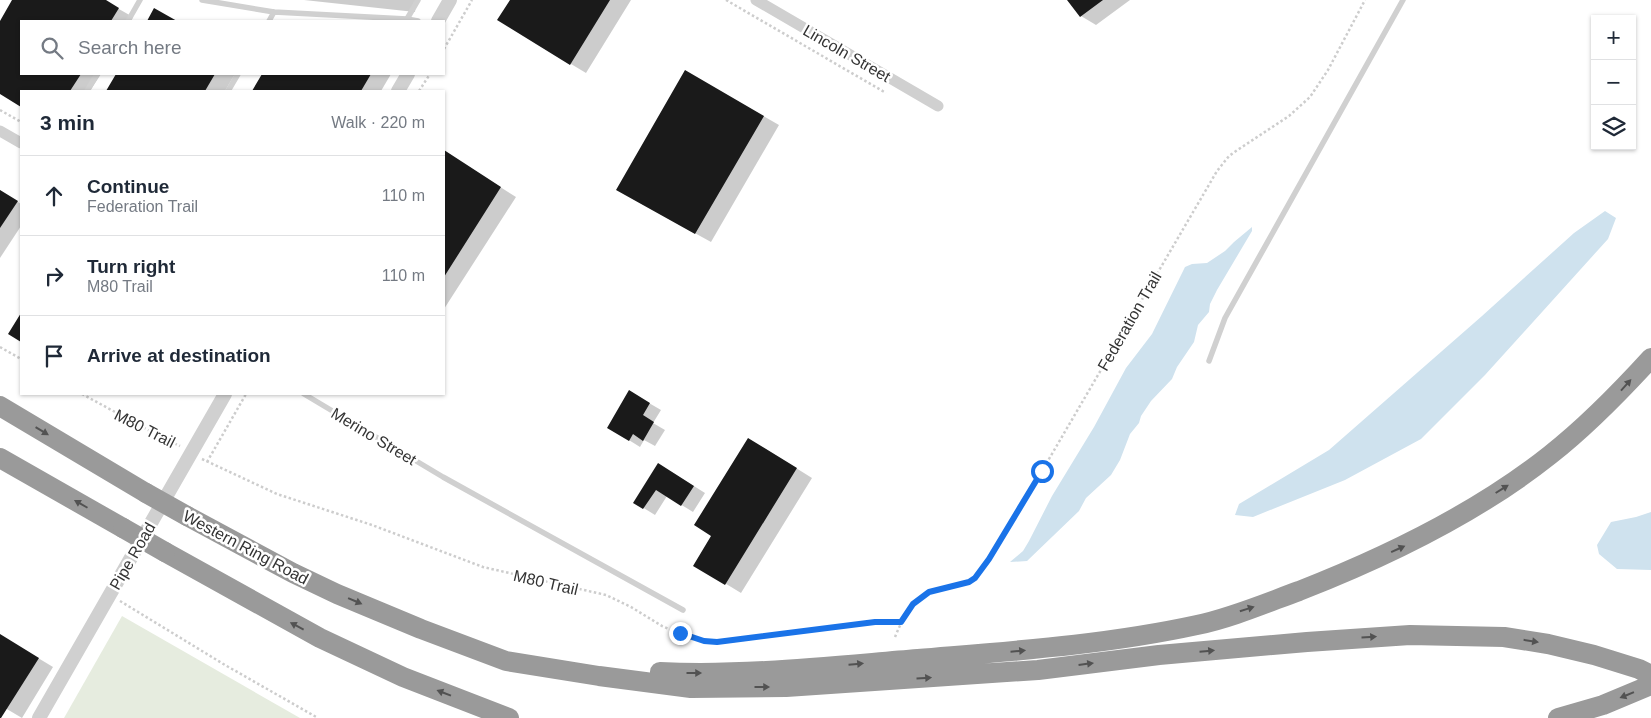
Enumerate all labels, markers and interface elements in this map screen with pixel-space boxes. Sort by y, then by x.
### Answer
map controls [1591,15,1636,150]
button: + [1591,15,1636,60]
search box [20,20,445,75]
street label: Lincoln Street [800,22,894,86]
icon: search [38,34,66,62]
text: Search here [78,37,182,58]
button: − [1591,60,1636,105]
button: layers [1591,105,1636,150]
text: 3 min [40,111,95,134]
text: Walk · 220 m [331,114,425,131]
text: Continue [87,176,169,197]
icon: ahead [40,182,68,210]
text: 110 m [382,187,425,204]
text: Federation Trail [87,198,198,215]
text: Turn right [87,256,175,277]
icon: right [40,262,68,290]
text: 110 m [382,267,425,284]
street label: Federation Trail [1094,269,1165,374]
text: M80 Trail [87,278,153,295]
icon: arrive [40,342,68,370]
text: Arrive at destination [87,345,271,366]
one-way arrow [1620,379,1632,391]
street label: Merino Street [328,404,420,469]
street label: M80 Trail [112,406,178,451]
one-way arrow [35,426,48,435]
route start [1031,460,1054,483]
one-way arrow [1496,484,1509,494]
one-way arrow [73,500,88,508]
street label: Western Ring Road [180,507,311,588]
street label: Pipe Road [106,520,158,593]
one-way arrow [1391,544,1405,552]
street label: M80 Trail [512,567,580,598]
one-way arrow [348,598,362,606]
one-way arrow [1240,605,1255,613]
one-way arrow [289,622,304,630]
route end [669,622,692,645]
one-way arrow [1361,633,1377,641]
one-way arrow [1524,638,1540,646]
one-way arrow [1199,646,1215,654]
one-way arrow [1010,647,1026,655]
one-way arrow [848,660,864,668]
one-way arrow [1079,660,1095,668]
one-way arrow [686,669,702,677]
one-way arrow [917,673,933,681]
one-way arrow [754,683,770,691]
one-way arrow [437,689,452,696]
one-way arrow [1619,691,1634,699]

